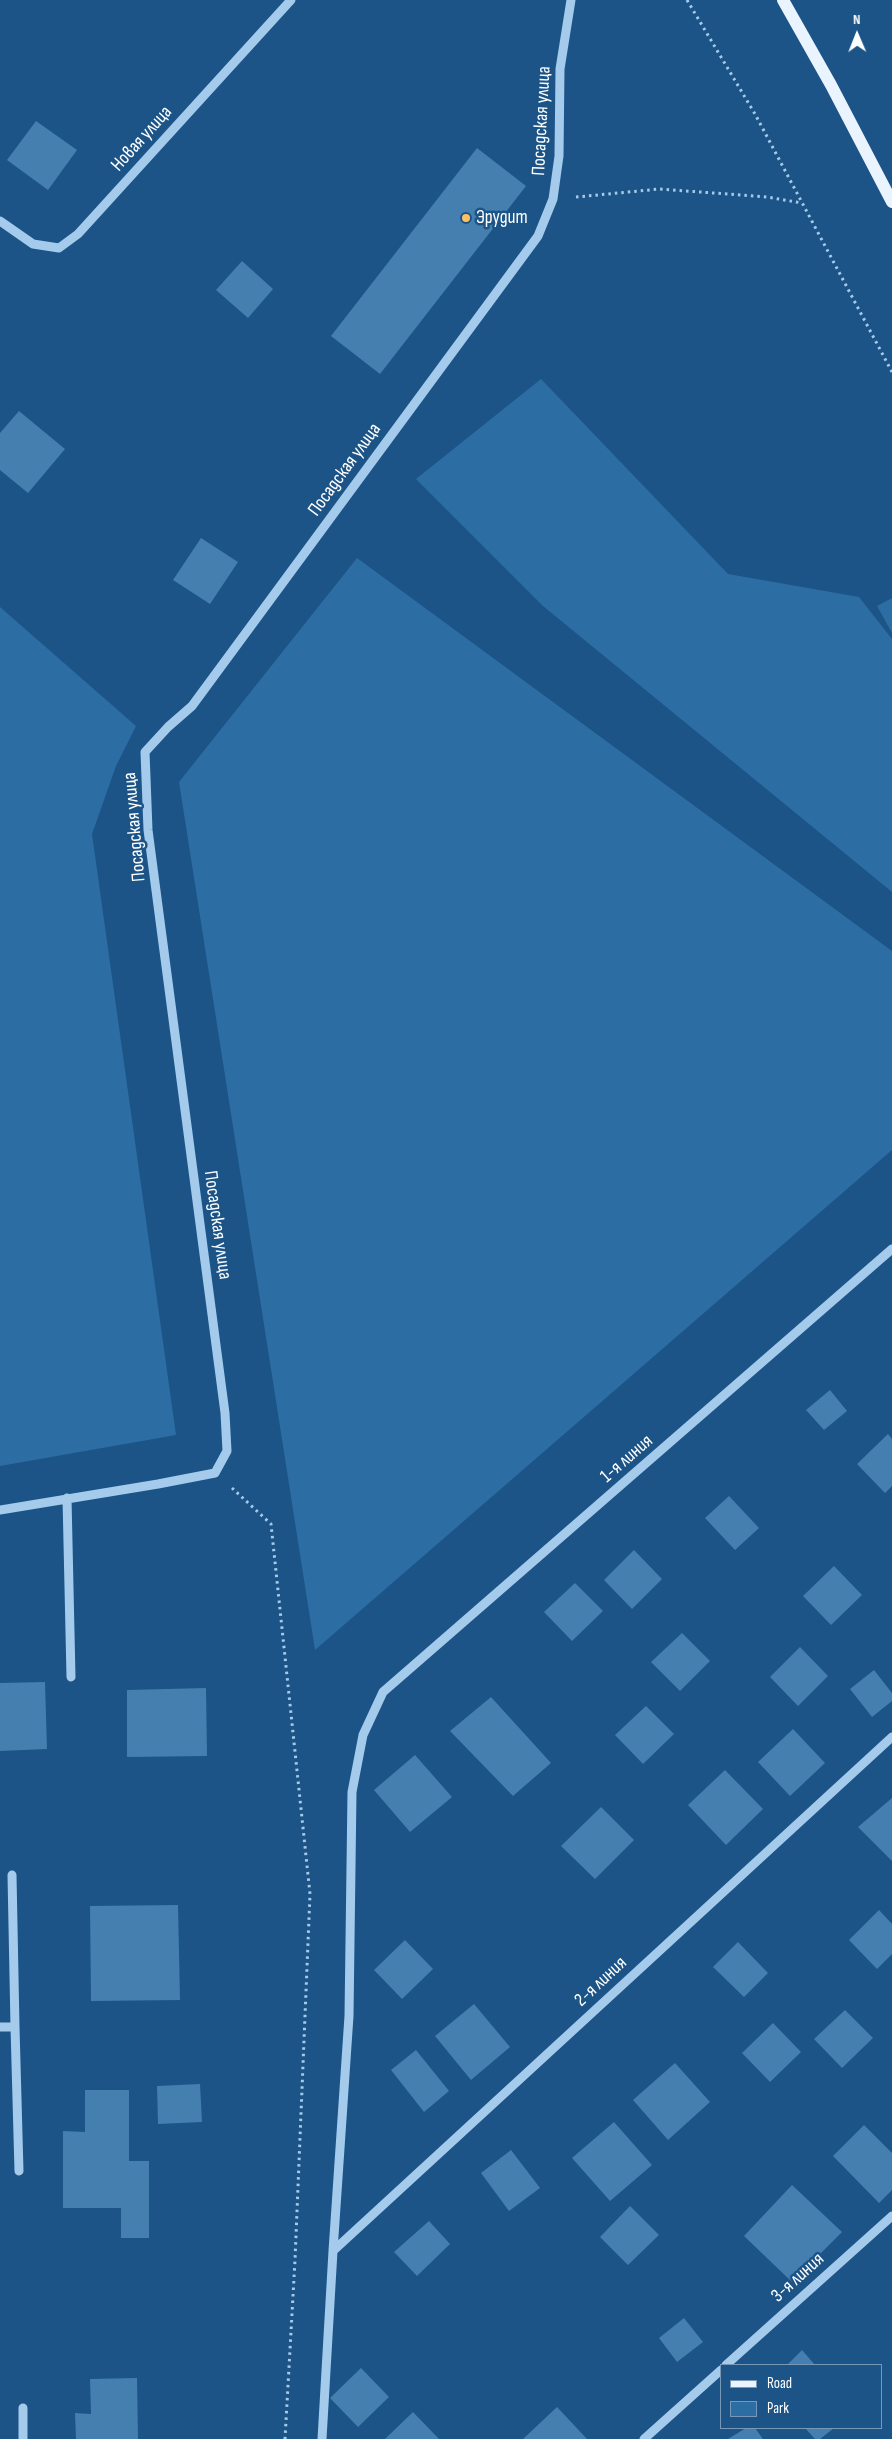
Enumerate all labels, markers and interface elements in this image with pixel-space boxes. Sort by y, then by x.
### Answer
north arrow [832,10,882,60]
text: N [853,11,861,28]
street label: Посадская улица [528,66,556,176]
street label: Новая улица [107,102,177,176]
place label: Эрудит [476,207,528,229]
marker: Эрудит [460,212,472,224]
street label: Посадская улица [304,419,386,521]
street label: Посадская улица [119,771,151,883]
street label: Посадская улица [198,1169,236,1281]
street label: 1-я линия [596,1430,658,1488]
street label: 2-я линия [570,1952,632,2012]
street label: 3-я линия [767,2248,829,2308]
legend [720,2364,882,2429]
text: Road [767,2374,792,2393]
text: Park [767,2399,789,2418]

